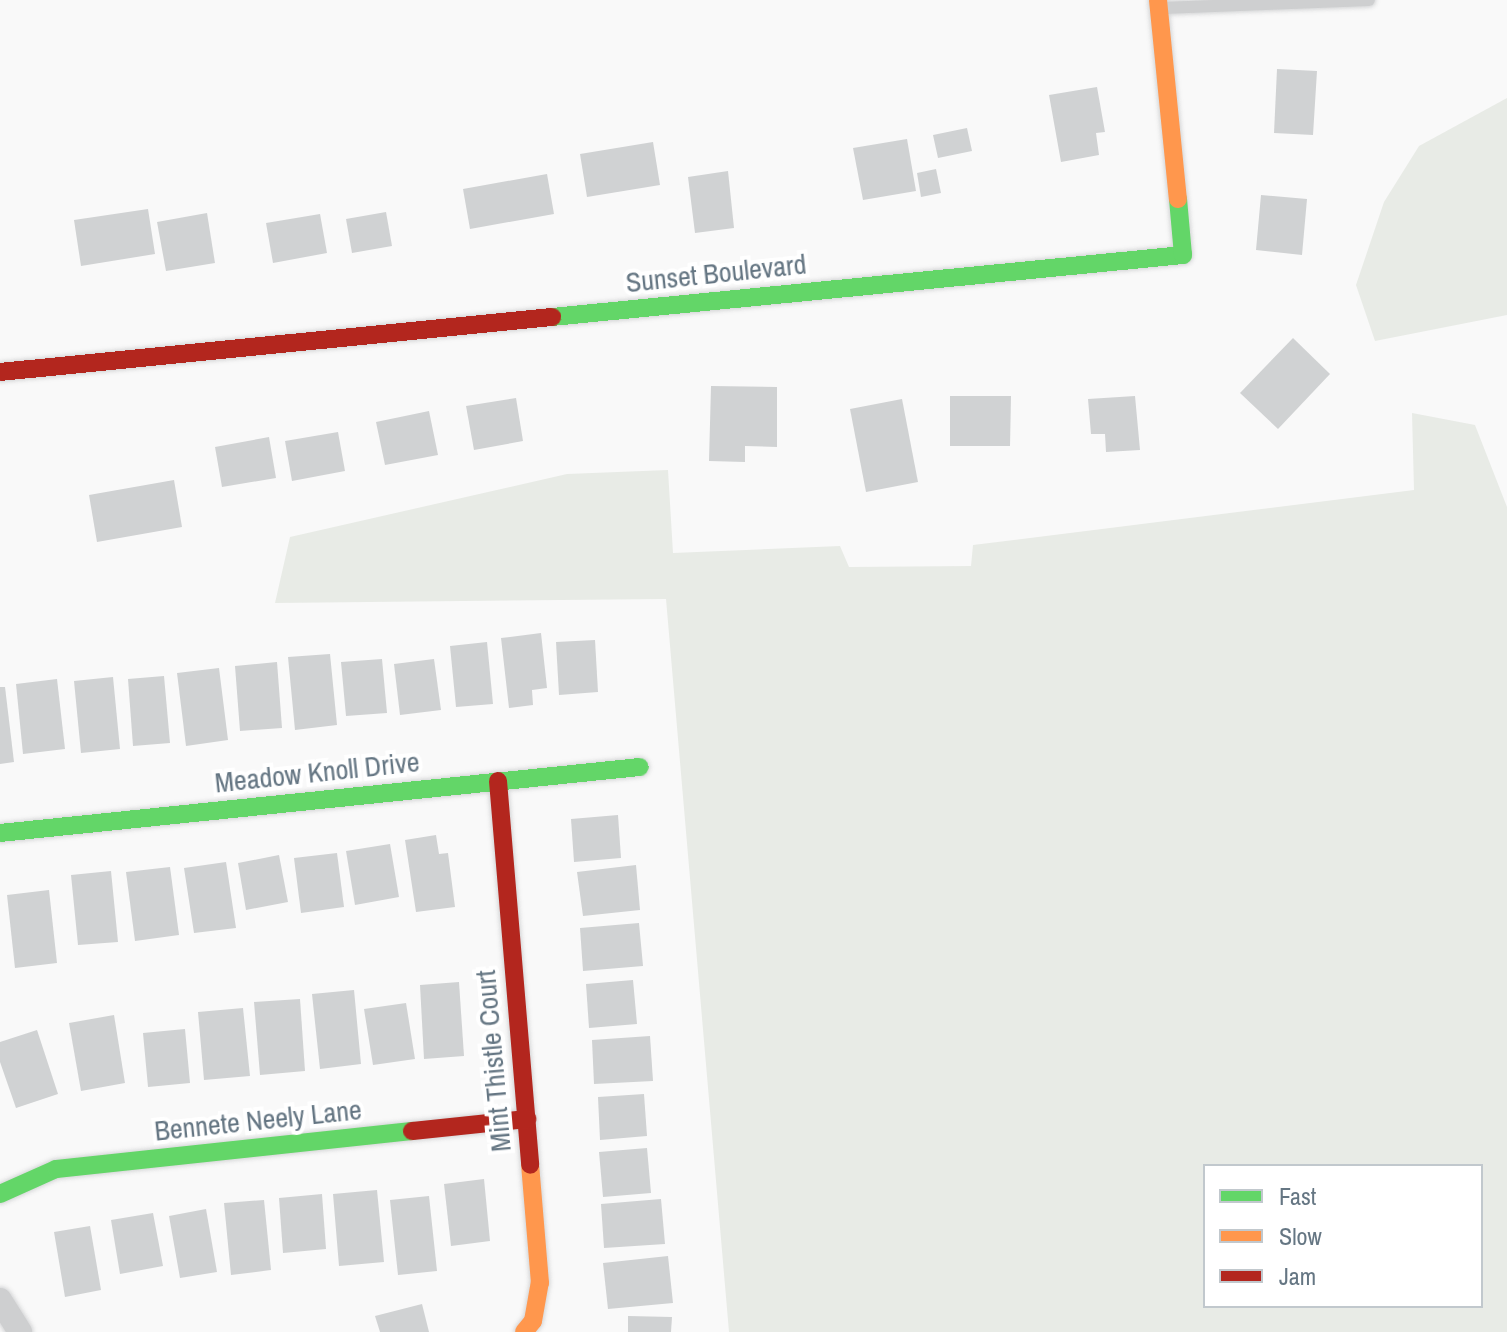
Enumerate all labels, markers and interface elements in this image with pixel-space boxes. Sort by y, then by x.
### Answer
street label: Sunset Boulevard [624,247,808,299]
street label: Meadow Knoll Drive [213,745,421,799]
street label: Mint Thistle Court [468,969,518,1153]
street label: Bennete Neely Lane [153,1092,363,1148]
legend [1203,1164,1483,1308]
text: Fast [1279,1180,1316,1212]
text: Slow [1279,1220,1322,1252]
text: Jam [1279,1260,1316,1292]

